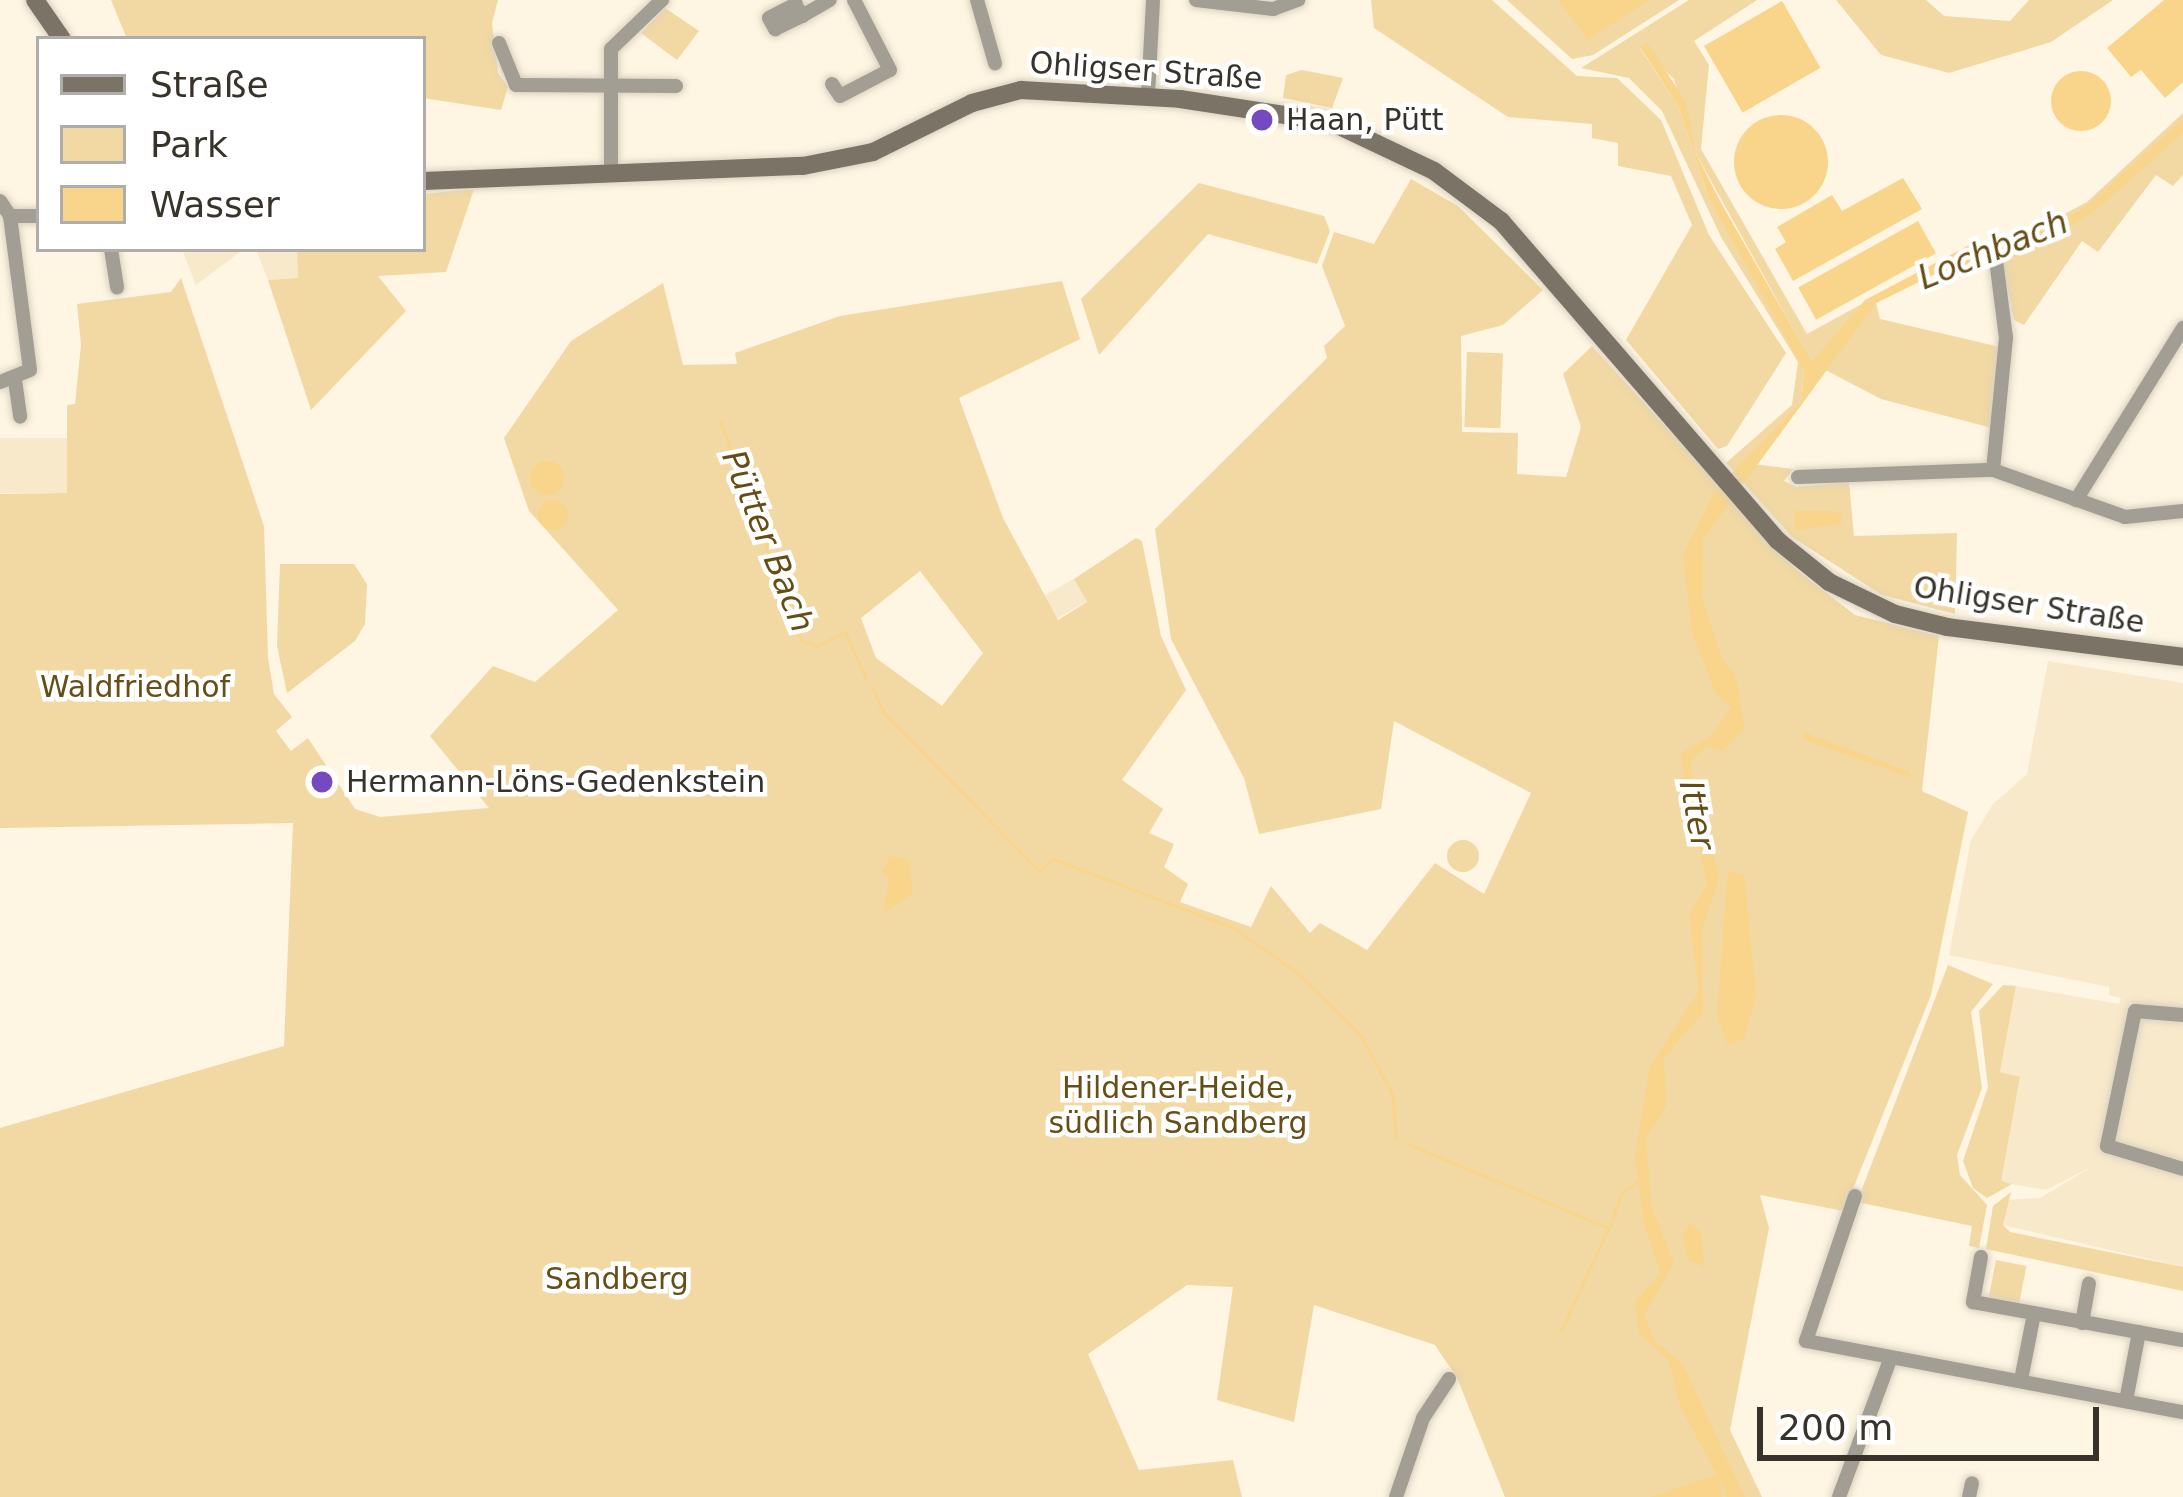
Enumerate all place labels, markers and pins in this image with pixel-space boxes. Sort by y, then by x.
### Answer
place label: Haan, Pütt [1286,102,1444,138]
marker: Haan, Pütt [1249,107,1275,133]
place label: Hermann-Löns-Gedenkstein [346,764,765,800]
marker: Hermann-Löns-Gedenkstein [309,769,335,795]

